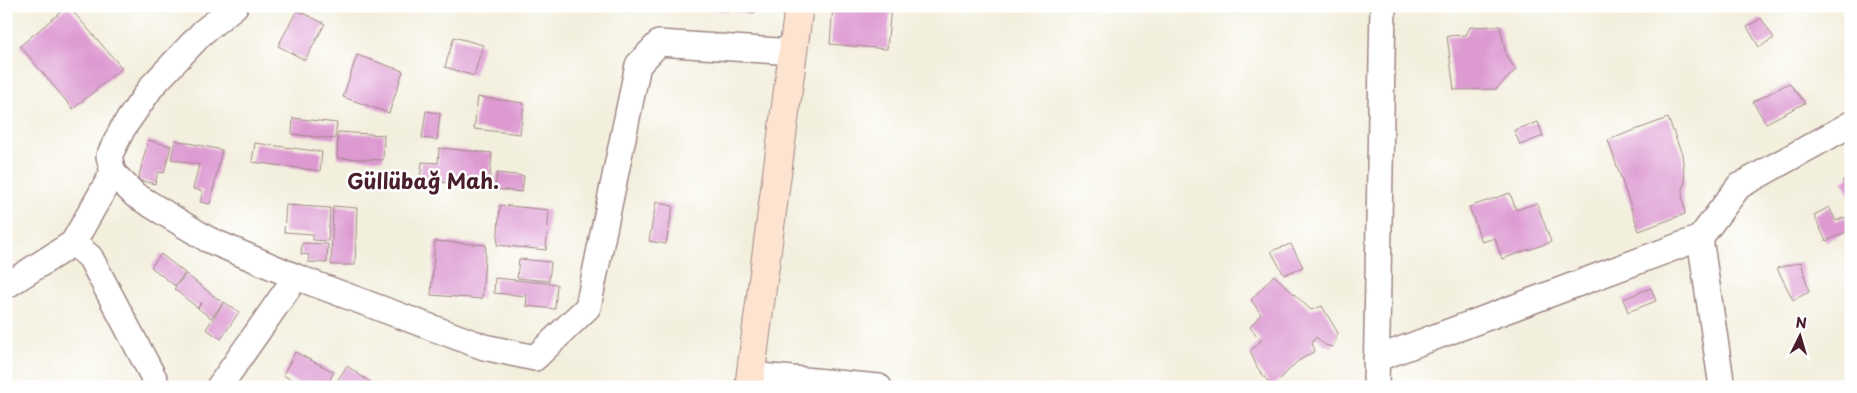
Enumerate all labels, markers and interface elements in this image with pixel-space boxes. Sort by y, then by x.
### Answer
district label: Güllübağ Mah. [347,164,499,196]
north arrow [1774,310,1824,360]
text: N [1795,312,1808,333]

